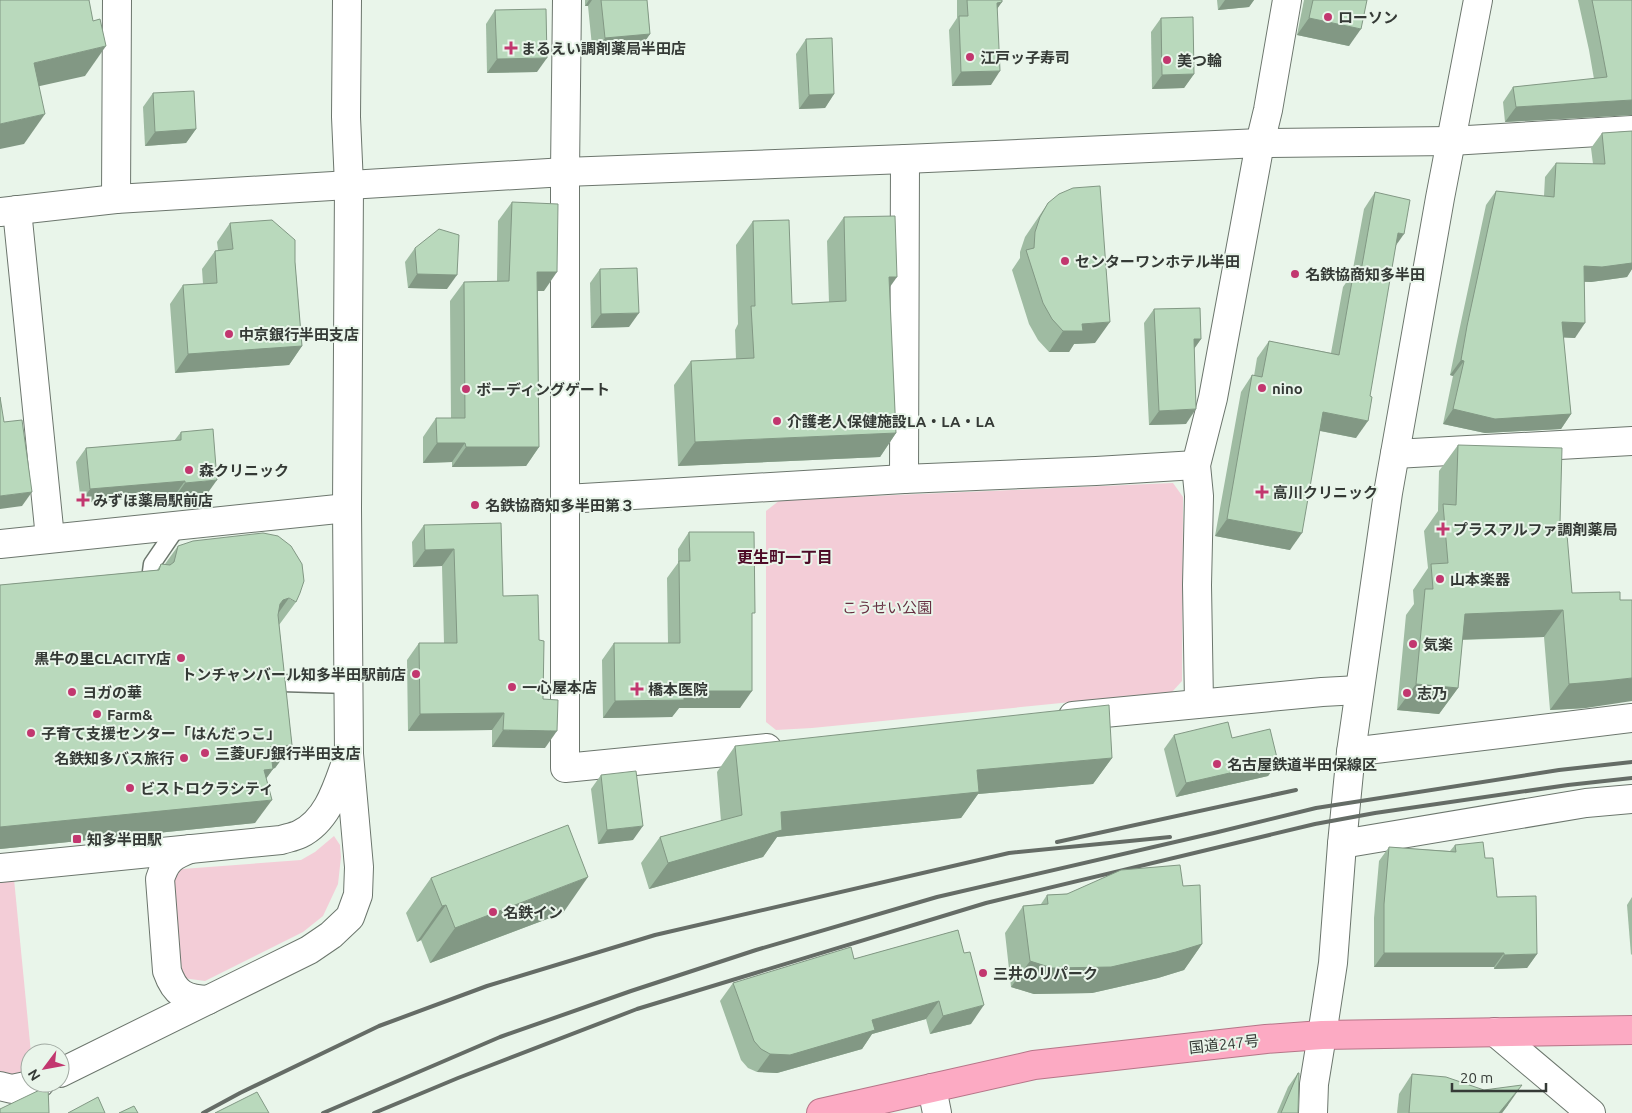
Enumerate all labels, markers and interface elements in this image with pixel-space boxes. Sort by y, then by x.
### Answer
place label: ローソン [1338,9,1398,26]
marker: ローソン [1322,11,1334,23]
place label: まるえい調剤薬局半田店 [521,40,686,57]
marker: まるえい調剤薬局半田店 [505,42,517,54]
place label: 江戸ッ子寿司 [980,49,1070,66]
marker: 江戸ッ子寿司 [964,51,976,63]
place label: 美つ輪 [1177,52,1222,69]
marker: 美つ輪 [1161,54,1173,66]
place label: センターワンホテル半田 [1075,253,1240,270]
marker: センターワンホテル半田 [1059,255,1071,267]
place label: 名鉄協商知多半田 [1305,266,1425,283]
marker: 名鉄協商知多半田 [1289,268,1301,280]
place label: 中京銀行半田支店 [239,326,359,343]
marker: 中京銀行半田支店 [223,328,235,340]
place label: nino [1272,380,1303,397]
place label: ボーディングゲート [476,381,610,398]
marker: nino [1256,382,1268,394]
marker: ボーディングゲート [460,383,472,395]
place label: 介護老人保健施設LA・LA・LA [787,413,995,430]
marker: 介護老人保健施設LA・LA・LA [771,415,783,427]
place label: 森クリニック [199,462,289,479]
marker: 森クリニック [183,464,195,476]
place label: 高川クリニック [1273,484,1378,501]
marker: 高川クリニック [1255,485,1269,499]
place label: みずほ薬局駅前店 [93,492,213,509]
marker: みずほ薬局駅前店 [77,494,89,506]
place label: 名鉄協商知多半田第３ [485,497,635,514]
marker: 名鉄協商知多半田第３ [469,499,481,511]
place label: プラスアルファ調剤薬局 [1453,521,1618,538]
marker: プラスアルファ調剤薬局 [1437,523,1449,535]
district label: 更生町一丁目 [737,548,833,566]
place label: 山本楽器 [1450,571,1511,588]
marker: 山本楽器 [1434,573,1446,585]
park label: こうせい公園 [842,599,932,616]
place label: 気楽 [1423,636,1453,653]
marker: 気楽 [1407,638,1419,650]
place label: 黒牛の里CLACITY店 [34,650,171,667]
marker: 黒牛の里CLACITY店 [175,652,187,664]
place label: トンチャンバール知多半田駅前店 [181,666,406,683]
marker: トンチャンバール知多半田駅前店 [410,668,422,680]
place label: 一心屋本店 [522,679,597,696]
marker: 一心屋本店 [506,681,518,693]
place label: 橋本医院 [648,681,708,698]
marker: 橋本医院 [630,682,644,696]
place label: ヨガの華 [82,684,142,701]
place label: 志乃 [1417,685,1447,702]
marker: ヨガの華 [66,686,78,698]
marker: 志乃 [1401,687,1413,699]
place label: Farm& [107,706,153,723]
marker: Farm& [91,708,103,720]
place label: 子育て支援センター「はんだっこ」 [41,725,281,742]
marker: 子育て支援センター「はんだっこ」 [25,727,37,739]
place label: 三菱UFJ銀行半田支店 [215,745,361,762]
marker: 三菱UFJ銀行半田支店 [199,747,211,759]
place label: 名鉄知多バス旅行 [54,750,174,767]
marker: 名鉄知多バス旅行 [178,752,190,764]
place label: 名古屋鉄道半田保線区 [1227,756,1377,773]
marker: 名古屋鉄道半田保線区 [1211,758,1223,770]
place label: ビストロクラシティ [140,780,274,797]
marker: ビストロクラシティ [124,782,136,794]
place label: 知多半田駅 [87,831,162,848]
marker: 知多半田駅 [71,833,83,845]
place label: 名鉄イン [503,904,563,921]
marker: 名鉄イン [487,906,499,918]
place label: 三井のリパーク [993,965,1098,982]
marker: 三井のリパーク [977,967,989,979]
street label: 国道247号 [1188,1032,1260,1056]
north arrow [20,1043,70,1093]
scale bar [1452,1060,1546,1092]
text: N [24,1066,44,1084]
text: 20 m [1460,1069,1493,1086]

